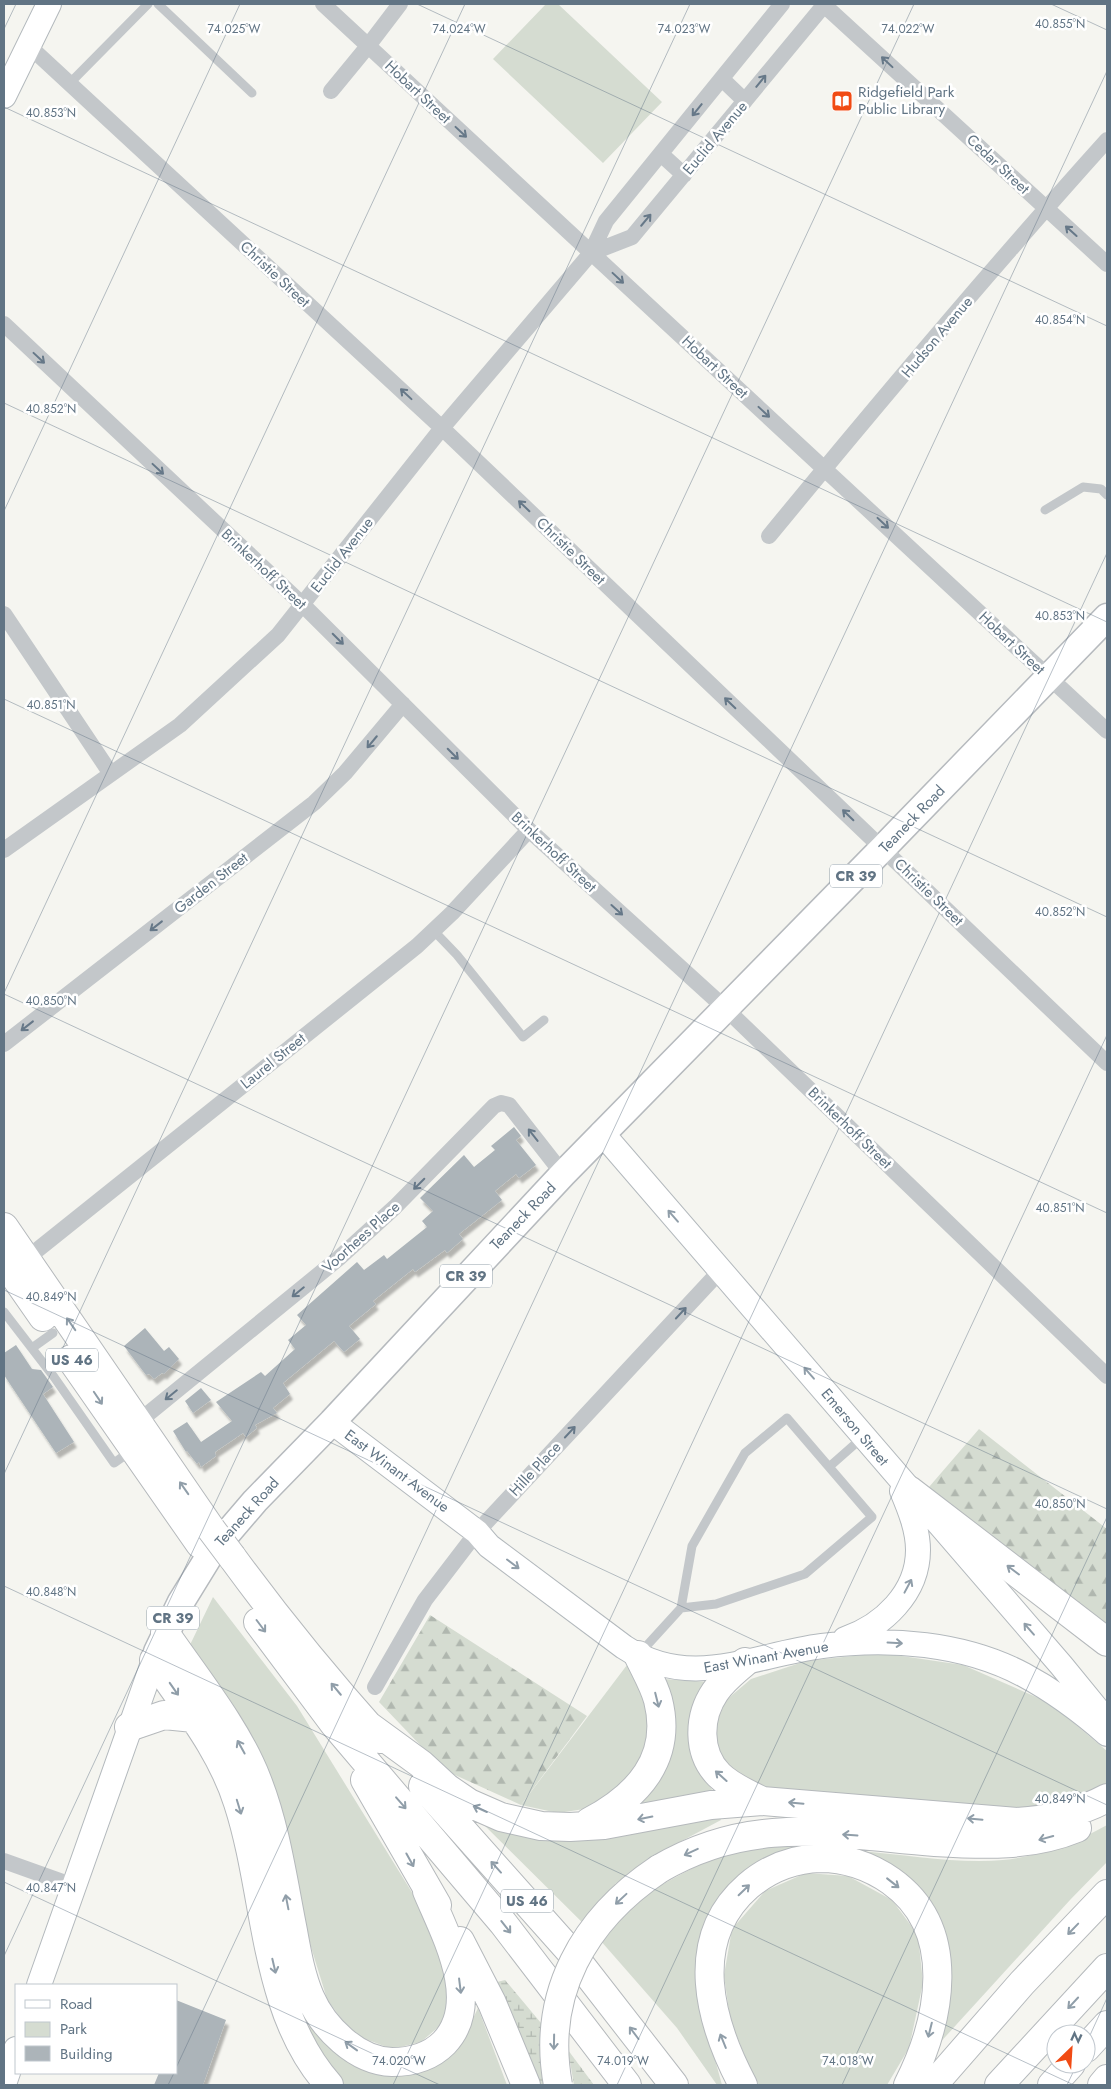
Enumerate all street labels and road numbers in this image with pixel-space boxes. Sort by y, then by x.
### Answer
street label: Hobart Street [380,55,456,129]
street label: Euclid Avenue [678,96,753,180]
street label: Cedar Street [962,129,1035,199]
street label: Christie Street [235,236,315,313]
street label: Hudson Avenue [896,291,978,383]
street label: Hobart Street [677,330,753,404]
street label: Euclid Avenue [305,512,379,597]
street label: Christie Street [531,512,611,590]
street label: Brinkerhoff Street [216,524,312,615]
street label: Hobart Street [974,606,1050,680]
street label: Teaneck Road [874,780,950,858]
street label: Brinkerhoff Street [506,807,602,898]
street label: Garden Street [169,847,253,919]
street label: Christie Street [889,853,969,931]
road number: CR 39 [830,864,882,888]
street label: Laurel Street [236,1028,311,1094]
street label: Brinkerhoff Street [803,1082,897,1174]
street label: Teaneck Road [485,1177,561,1255]
street label: Voorhees Place [317,1196,405,1278]
road number: CR 39 [440,1264,492,1288]
road number: US 46 [46,1348,98,1372]
street label: Emerson Street [816,1383,894,1471]
street label: East Winant Avenue [340,1424,454,1518]
street label: Hille Place [504,1437,566,1501]
street label: Teaneck Road [210,1472,284,1552]
road number: CR 39 [147,1606,199,1630]
street label: East Winant Avenue [702,1635,830,1679]
road number: US 46 [501,1890,553,1912]

